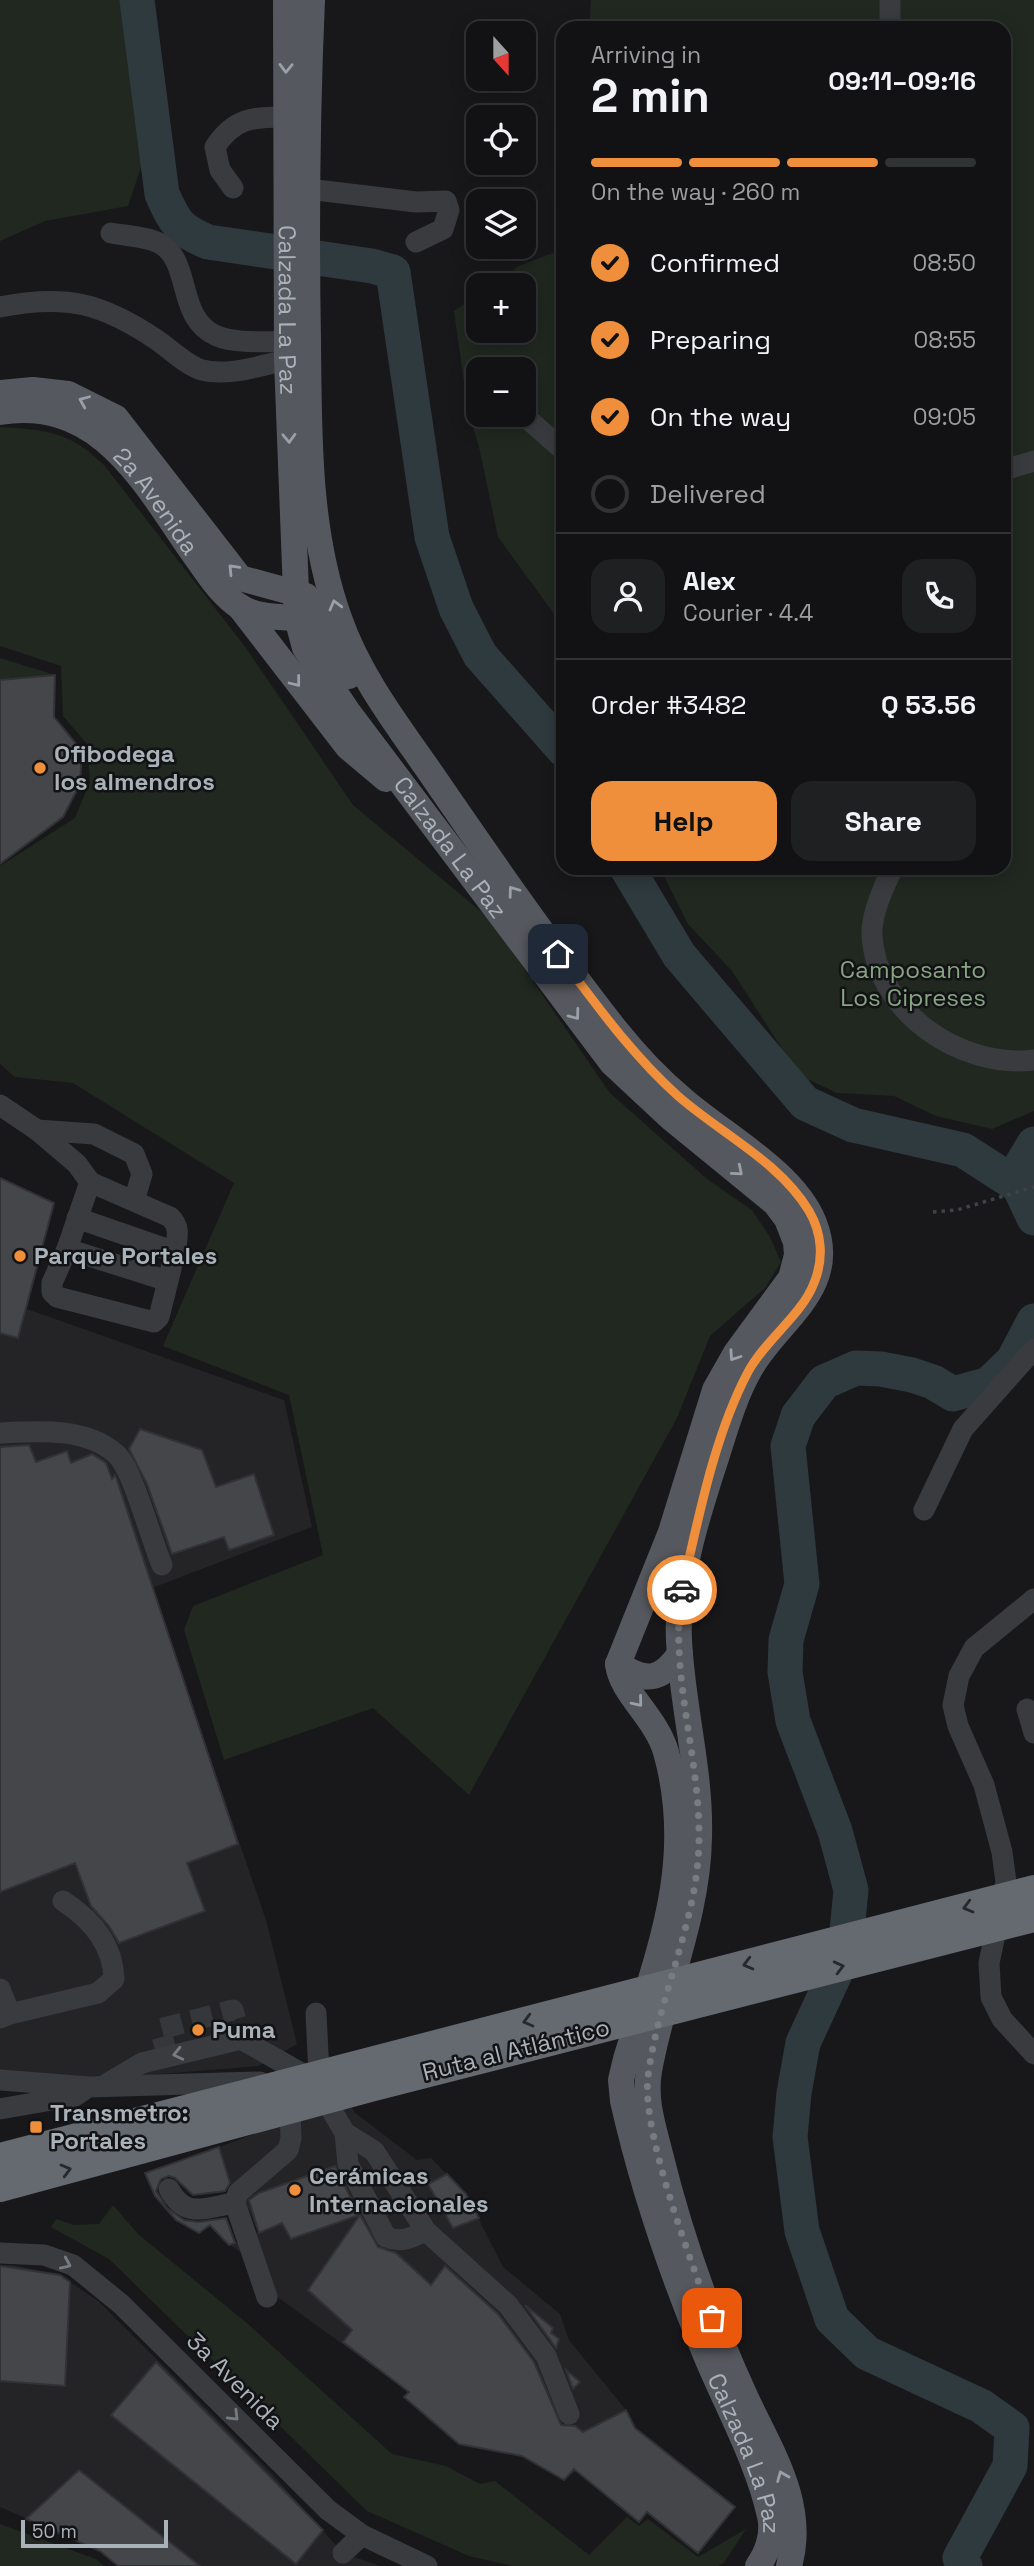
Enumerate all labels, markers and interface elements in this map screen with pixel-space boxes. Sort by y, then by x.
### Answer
north arrow [466,21,536,91]
map controls [466,21,536,427]
text: Arriving in [591,40,701,70]
one-way arrow [278,63,294,74]
text: 09:11–09:16 [828,64,976,98]
text: 2 min [591,67,710,125]
button: locate [466,105,536,175]
text: On the way · 260 m [591,177,800,207]
button: layers [466,189,536,259]
street label: Calzada La Paz [272,225,304,396]
icon: check [591,244,629,282]
text: Confirmed [650,246,780,280]
text: 08:50 [913,248,976,278]
button: + [466,273,536,343]
icon: check [591,321,629,359]
text: Preparing [650,323,771,357]
text: 08:55 [914,325,976,355]
button: − [466,357,536,427]
one-way arrow [79,395,91,409]
icon: check [591,398,629,436]
text: On the way [650,400,791,434]
text: 09:05 [913,402,976,432]
one-way arrow [282,433,297,444]
street label: 2a Avenida [107,441,206,561]
text: Delivered [650,477,766,511]
button: person [591,559,665,633]
button: phone [902,559,976,633]
text: Alex [683,564,736,598]
one-way arrow [228,565,241,578]
text: Courier · 4.4 [683,598,813,628]
one-way arrow [328,599,343,611]
one-way arrow [287,674,300,686]
text: Order #3482 [591,688,747,722]
text: Q 53.56 [881,688,976,722]
place label: Ofibodega los almendros [54,738,215,797]
marker: Ofibodega los almendros [32,760,48,776]
street label: Calzada La Paz [387,770,514,925]
button: Help [591,781,777,861]
button: Share [791,781,976,861]
one-way arrow [509,887,522,899]
pin [528,924,588,984]
icon: home [539,935,577,973]
park label: Camposanto Los Cipreses [840,954,986,1013]
one-way arrow [566,1007,579,1020]
one-way arrow [730,1163,743,1175]
place label: Parque Portales [34,1240,217,1271]
marker: Parque Portales [12,1248,28,1264]
one-way arrow [729,1349,742,1362]
courier [647,1555,717,1625]
icon: car [663,1571,701,1609]
one-way arrow [630,1694,642,1707]
one-way arrow [962,1899,974,1913]
one-way arrow [742,1956,754,1970]
one-way arrow [833,1961,845,1975]
street label: Ruta al Atlántico [419,2011,613,2088]
one-way arrow [522,2013,534,2027]
place label: Puma [212,2014,276,2045]
marker: Puma [190,2022,206,2038]
one-way arrow [172,2046,184,2061]
place label: Transmetro: Portales [50,2097,189,2156]
marker: Transmetro: Portales [28,2119,44,2135]
place label: Cerámicas Internacionales [309,2160,489,2219]
one-way arrow [60,2163,72,2178]
marker: Cerámicas Internacionales [287,2182,303,2198]
one-way arrow [59,2256,71,2270]
pin [682,2288,742,2348]
icon: bag [693,2299,731,2337]
street label: 3a Avenida [180,2325,291,2436]
street label: Calzada La Paz [701,2368,787,2534]
one-way arrow [225,2408,238,2421]
one-way arrow [777,2470,791,2482]
scale bar [21,2517,168,2549]
text: 50 m [32,2519,77,2544]

